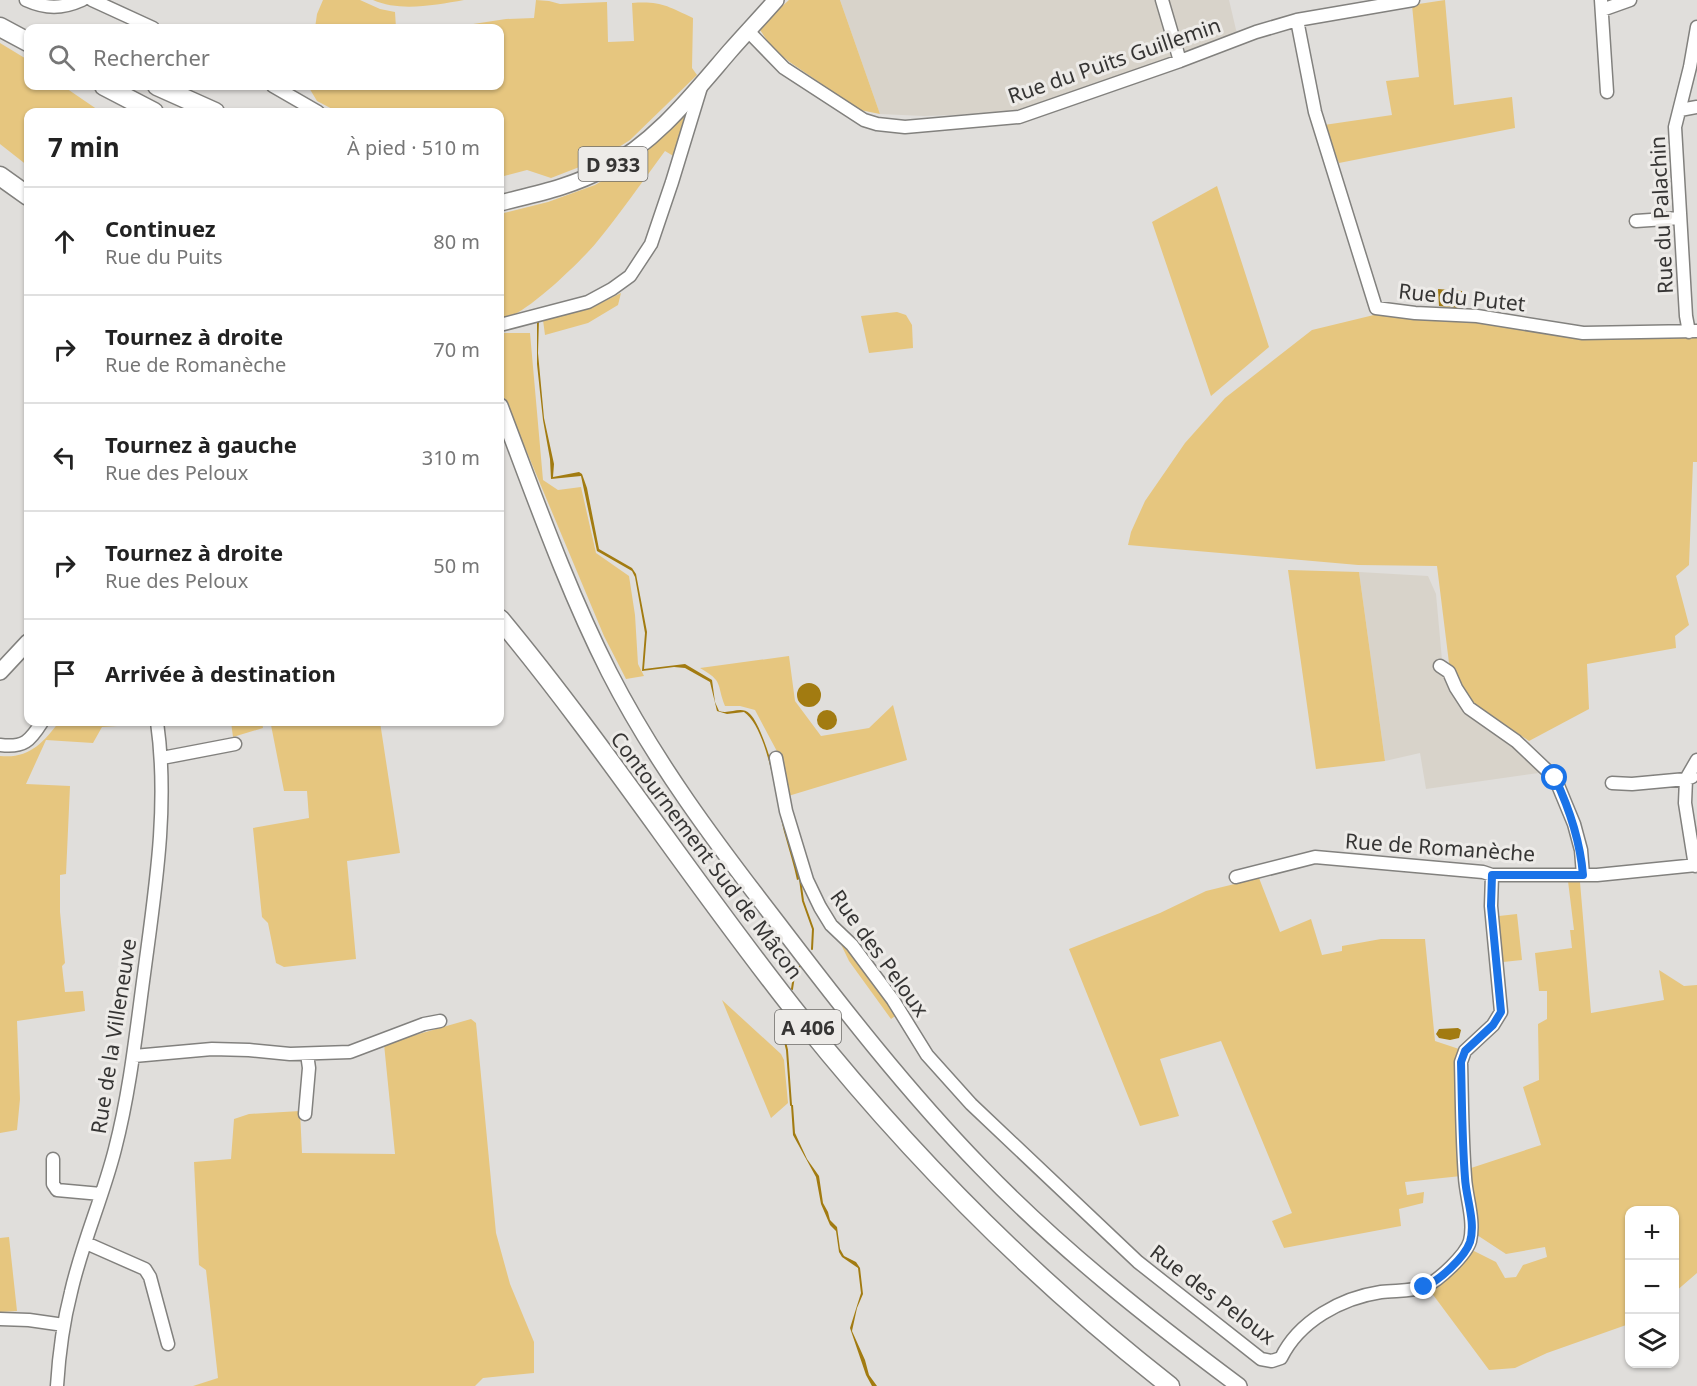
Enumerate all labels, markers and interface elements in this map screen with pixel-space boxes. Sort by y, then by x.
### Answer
street label: Rue du Puits Guillemin [1004,10,1224,110]
search box [24,24,504,90]
icon: search [45,41,78,74]
text: Rechercher [93,42,210,72]
text: 7 min [48,129,120,165]
text: À pied · 510 m [347,134,480,161]
street label: Rue du Palachin [1643,135,1679,295]
road number: D 933 [578,147,648,181]
text: Continuez [105,213,216,243]
icon: ahead [48,225,81,258]
text: 80 m [433,228,480,255]
text: Rue du Puits [105,243,223,270]
street label: Rue du Putet [1397,276,1527,318]
text: Tournez à droite [105,321,283,351]
icon: right [48,333,81,366]
text: 70 m [433,336,480,363]
text: Rue de Romanèche [105,351,286,378]
text: Tournez à gauche [105,429,297,459]
icon: left [48,441,81,474]
text: 310 m [422,444,480,471]
text: Rue des Peloux [105,459,248,486]
text: Tournez à droite [105,537,283,567]
icon: right [48,549,81,582]
text: 50 m [433,552,480,579]
text: Rue des Peloux [105,567,248,594]
icon: arrive [48,657,81,690]
text: Arrivée à destination [105,658,336,688]
street label: Contournement Sud de Mâcon [605,726,809,984]
route start [1541,764,1567,790]
street label: Rue de Romanèche [1344,826,1536,868]
street label: Rue des Peloux [824,884,936,1022]
street label: Rue de la Villeneuve [84,936,142,1136]
road number: A 406 [775,1010,841,1044]
map controls [1625,1206,1679,1368]
button: + [1625,1206,1679,1260]
street label: Rue des Peloux [1145,1238,1281,1350]
button: − [1625,1260,1679,1314]
route end [1410,1273,1436,1299]
button: layers [1625,1314,1679,1368]

